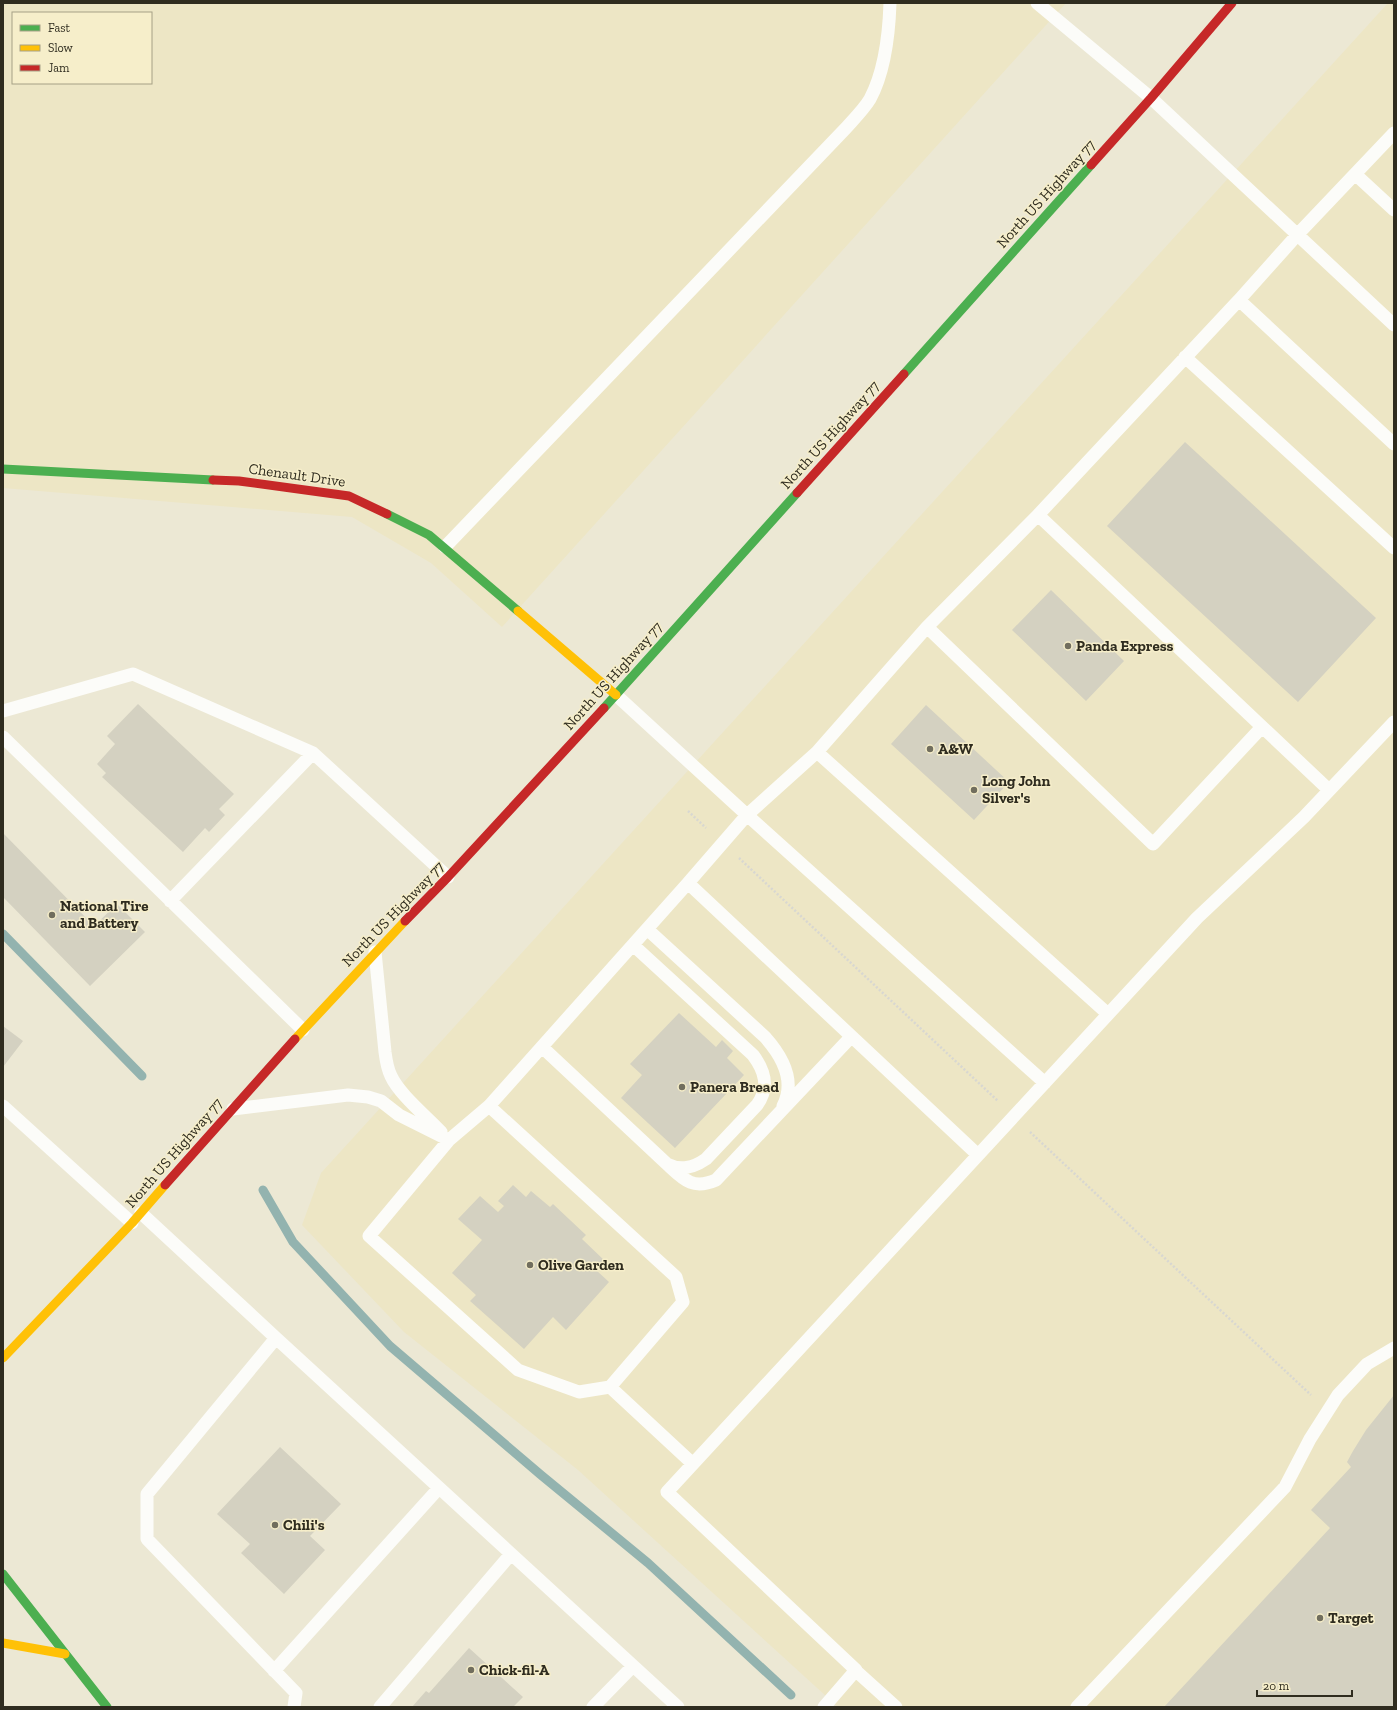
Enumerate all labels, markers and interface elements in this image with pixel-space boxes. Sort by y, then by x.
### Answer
legend [12,12,152,84]
text: Fast [48,21,71,35]
text: Slow [48,41,74,55]
text: Jam [48,61,70,75]
street label: North US Highway 77 [993,136,1099,252]
street label: North US Highway 77 [777,377,883,493]
street label: Chenault Drive [247,459,347,491]
street label: North US Highway 77 [560,618,666,734]
place label: Panda Express [1076,637,1174,655]
marker: Panda Express [1063,641,1073,651]
place label: A&W [938,740,973,758]
marker: A&W [925,744,935,754]
place label: Long John Silver's [982,772,1051,807]
marker: Long John Silver's [969,785,979,795]
street label: North US Highway 77 [338,858,448,970]
place label: National Tire and Battery [60,897,149,932]
marker: National Tire and Battery [47,910,57,920]
place label: Panera Bread [690,1078,779,1096]
marker: Panera Bread [677,1082,687,1092]
street label: North US Highway 77 [122,1095,226,1211]
place label: Olive Garden [538,1256,624,1274]
marker: Olive Garden [525,1260,535,1270]
place label: Chili's [283,1516,325,1534]
marker: Chili's [270,1520,280,1530]
place label: Target [1328,1609,1375,1627]
marker: Target [1315,1613,1325,1623]
place label: Chick-fil-A [479,1661,550,1679]
marker: Chick-fil-A [466,1665,476,1675]
scale bar [1257,1672,1352,1698]
text: 20 m [1263,1679,1290,1693]

